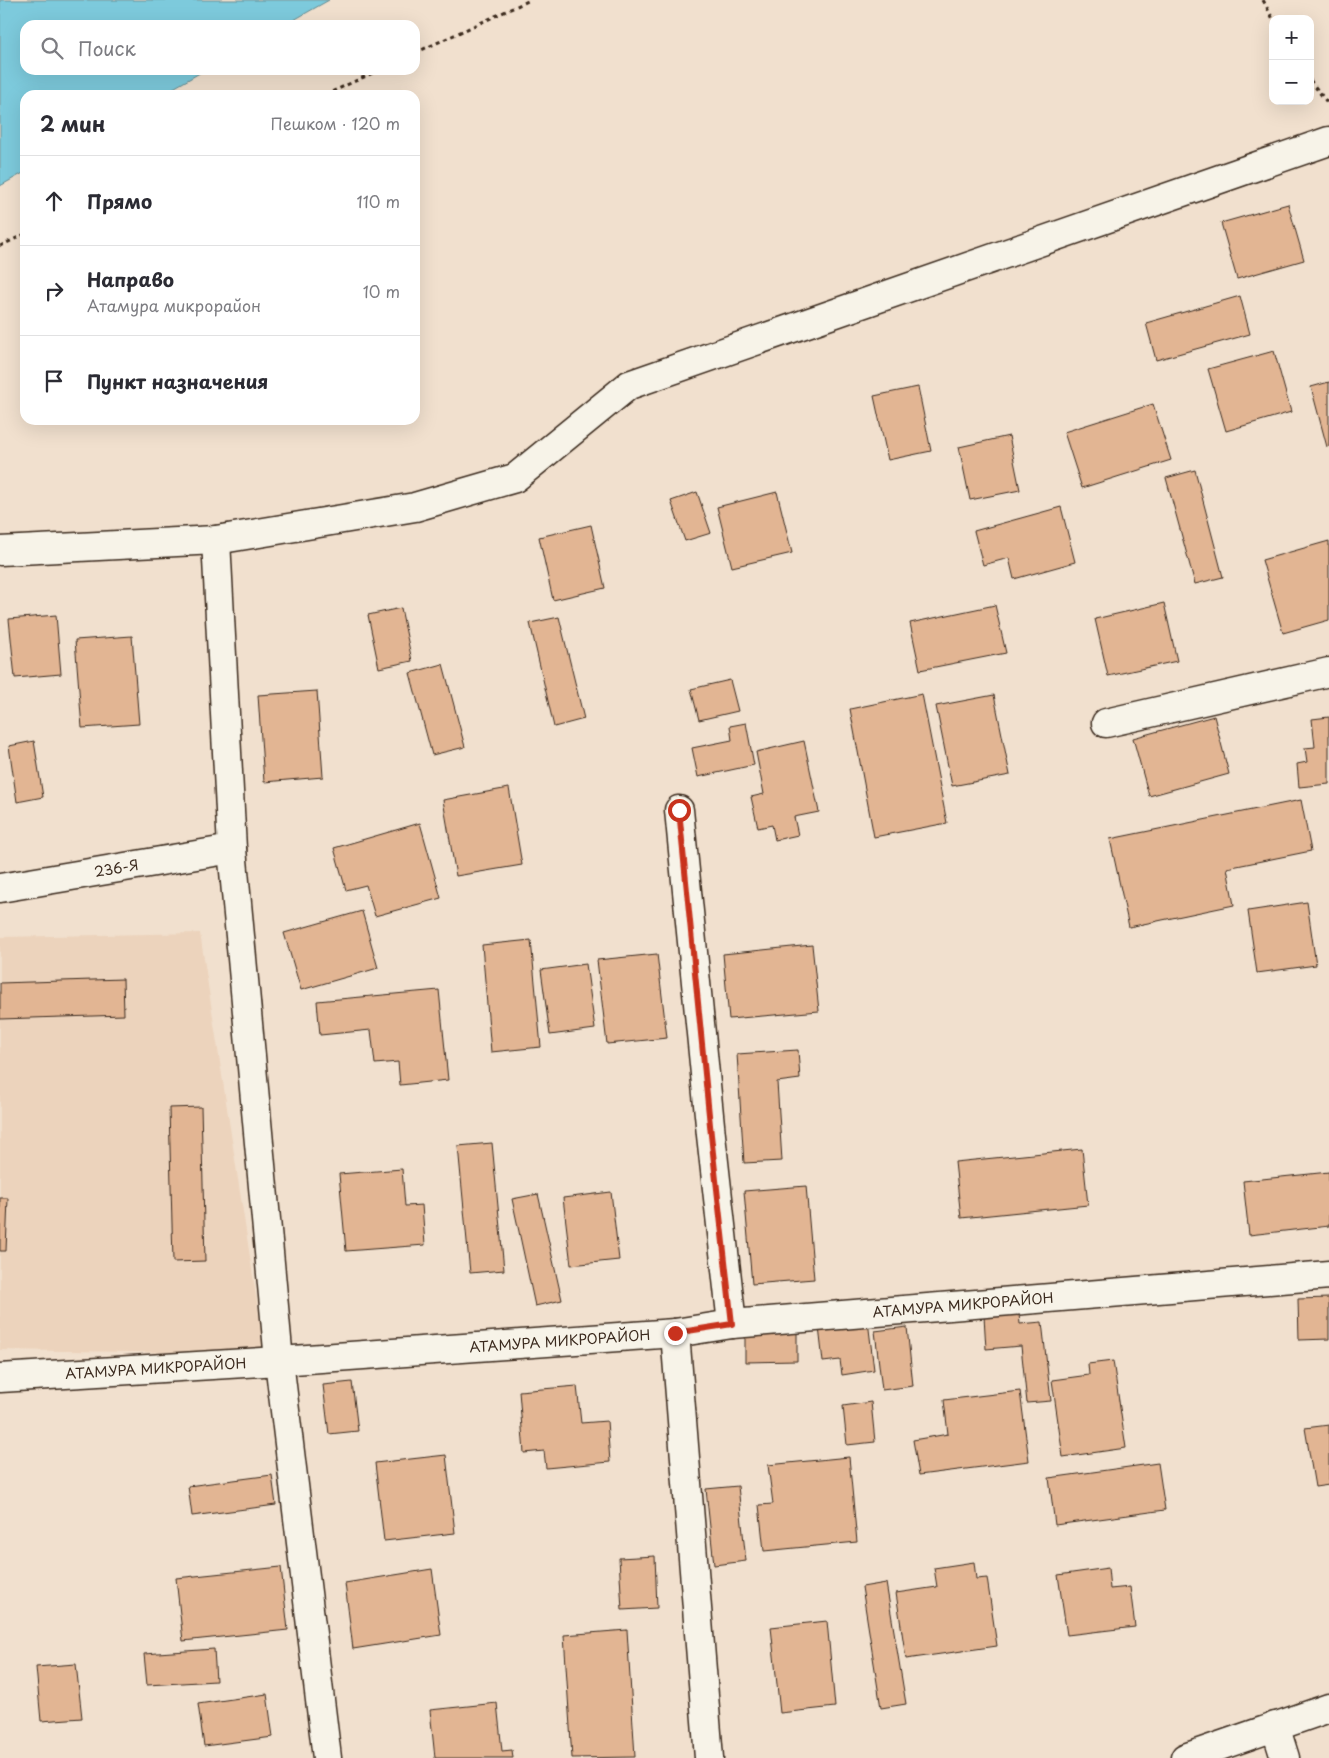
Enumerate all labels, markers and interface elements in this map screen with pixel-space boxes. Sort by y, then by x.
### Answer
map controls [1269,15,1314,105]
button: + [1269,15,1314,60]
search box [20,20,420,75]
icon: search [38,34,66,62]
text: Поиск [78,34,136,62]
button: − [1269,60,1314,105]
text: 2 мин [40,107,105,139]
text: Пешком · 120 m [271,111,400,135]
icon: ahead [40,187,68,215]
text: Прямо [87,187,152,215]
text: 110 m [357,189,400,213]
text: Направо [87,265,174,293]
icon: right [40,277,68,305]
text: 10 m [363,279,400,303]
text: Атамура микрорайон [87,293,261,317]
icon: arrive [40,367,68,395]
text: Пункт назначения [87,367,268,395]
route start [668,799,691,822]
street label: 236-Я [93,854,140,882]
street label: АТАМУРА МИКРОРАЙОН [872,1287,1054,1322]
route end [664,1322,687,1345]
street label: АТАМУРА МИКРОРАЙОН [469,1324,651,1358]
street label: АТАМУРА МИКРОРАЙОН [65,1352,247,1384]

